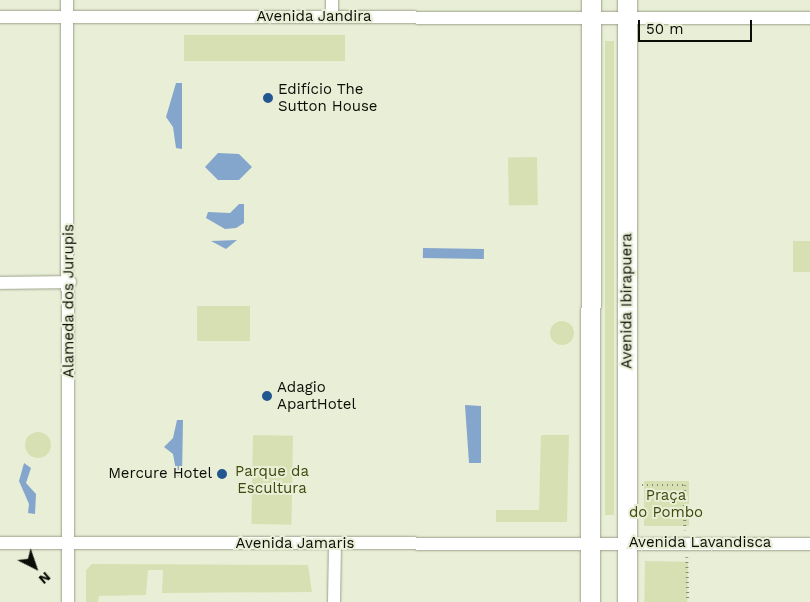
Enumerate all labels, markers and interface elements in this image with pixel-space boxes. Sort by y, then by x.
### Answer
street label: Avenida Jandira [256,8,372,26]
scale bar [640,10,754,42]
text: 50 m [646,20,683,38]
place label: Edifício The Sutton House [278,80,378,115]
marker: Edifício The Sutton House [262,92,274,104]
street label: Alameda dos Jurupis [60,224,78,378]
street label: Avenida Ibirapuera [618,233,636,369]
place label: Adagio ApartHotel [277,378,356,413]
marker: Adagio ApartHotel [261,390,273,402]
park label: Parque da Escultura [235,462,309,497]
place label: Mercure Hotel [108,465,212,483]
marker: Mercure Hotel [216,468,228,480]
park label: Praça do Pombo [629,486,703,521]
street label: Avenida Lavandisca [629,534,771,552]
street label: Avenida Jamaris [235,535,355,553]
north arrow [10,542,60,592]
text: N [36,569,54,588]

